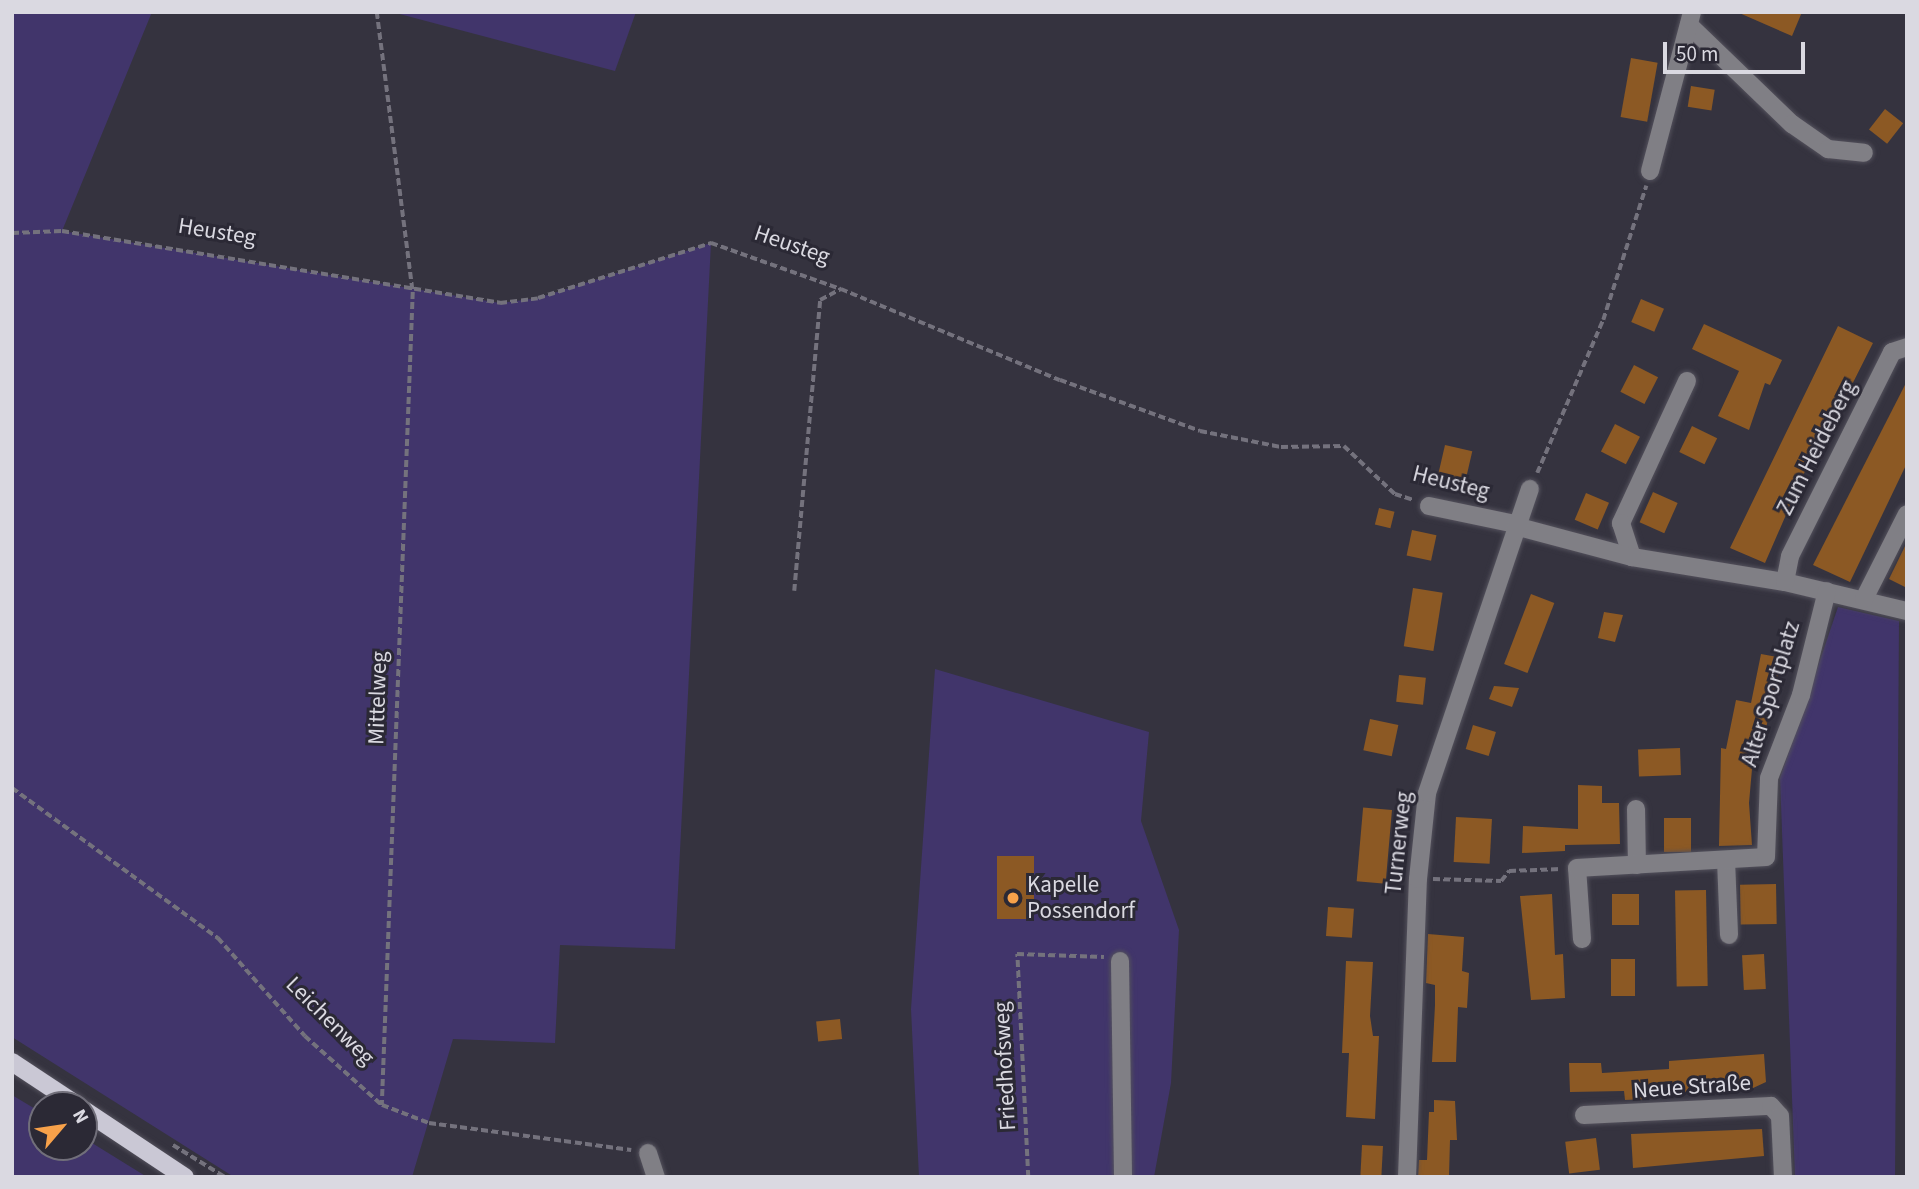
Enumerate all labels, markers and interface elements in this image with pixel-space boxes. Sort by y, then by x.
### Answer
scale bar [1667,28,1809,72]
text: 50 m [1676,39,1718,69]
street label: Heusteg [176,212,258,252]
street label: Heusteg [750,219,834,271]
street label: Zum Heideberg [1771,376,1863,520]
street label: Heusteg [1410,460,1492,506]
street label: Alter Sportplatz [1736,618,1806,770]
street label: Mittelweg [363,651,393,745]
street label: Turnerweg [1380,790,1418,896]
place label: Kapelle Possendorf [1027,871,1135,925]
marker: Kapelle Possendorf [1005,890,1021,906]
street label: Leichenweg [280,971,380,1071]
street label: Friedhofsweg [988,1001,1022,1131]
street label: Neue Straße [1632,1069,1752,1105]
north arrow [28,1091,98,1161]
text: N [65,1104,95,1129]

